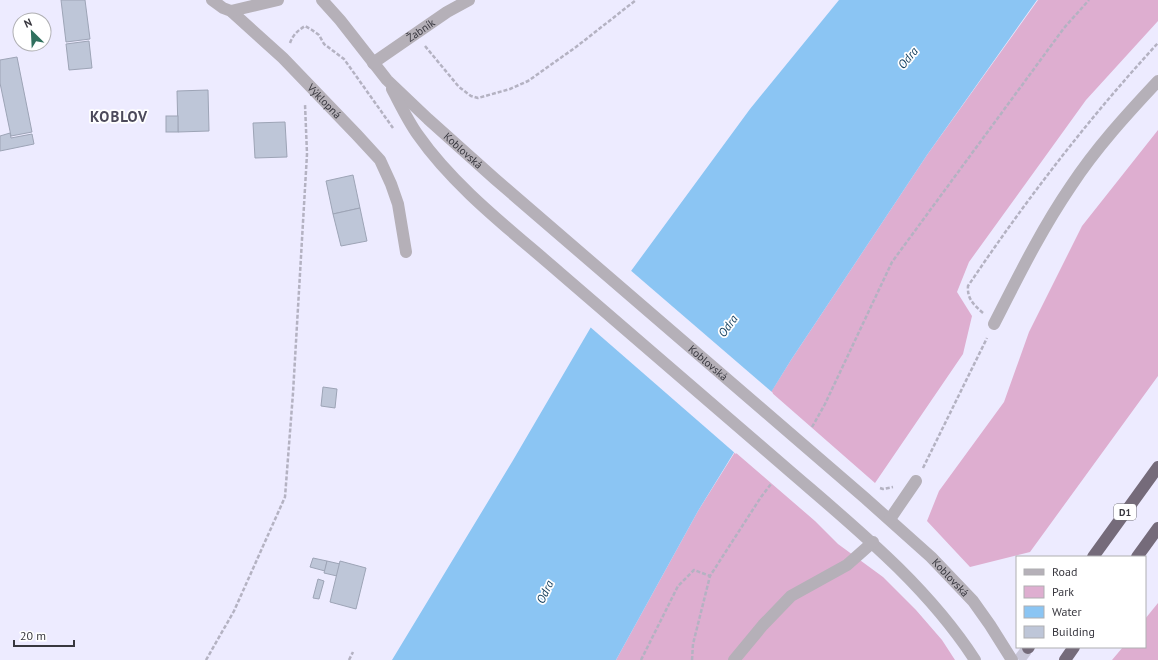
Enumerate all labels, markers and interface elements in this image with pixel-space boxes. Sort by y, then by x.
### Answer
north arrow [12,12,52,52]
text: N [22,15,34,31]
street label: Žabník [404,15,438,45]
water label: Odra [894,44,921,72]
street label: Výklopná [304,80,344,121]
district label: KOBLOV [90,107,148,126]
street label: Koblovská [441,129,486,172]
water label: Odra [715,312,741,340]
street label: Koblovská [685,342,731,384]
road number: D1 [1114,504,1136,520]
street label: Koblovská [929,555,972,600]
legend [1016,556,1146,648]
text: Road [1052,564,1077,579]
water label: Odra [533,578,557,606]
text: Park [1052,584,1074,599]
text: Water [1052,604,1082,619]
scale bar [14,622,74,648]
text: Building [1052,624,1095,639]
text: 20 m [20,628,46,643]

